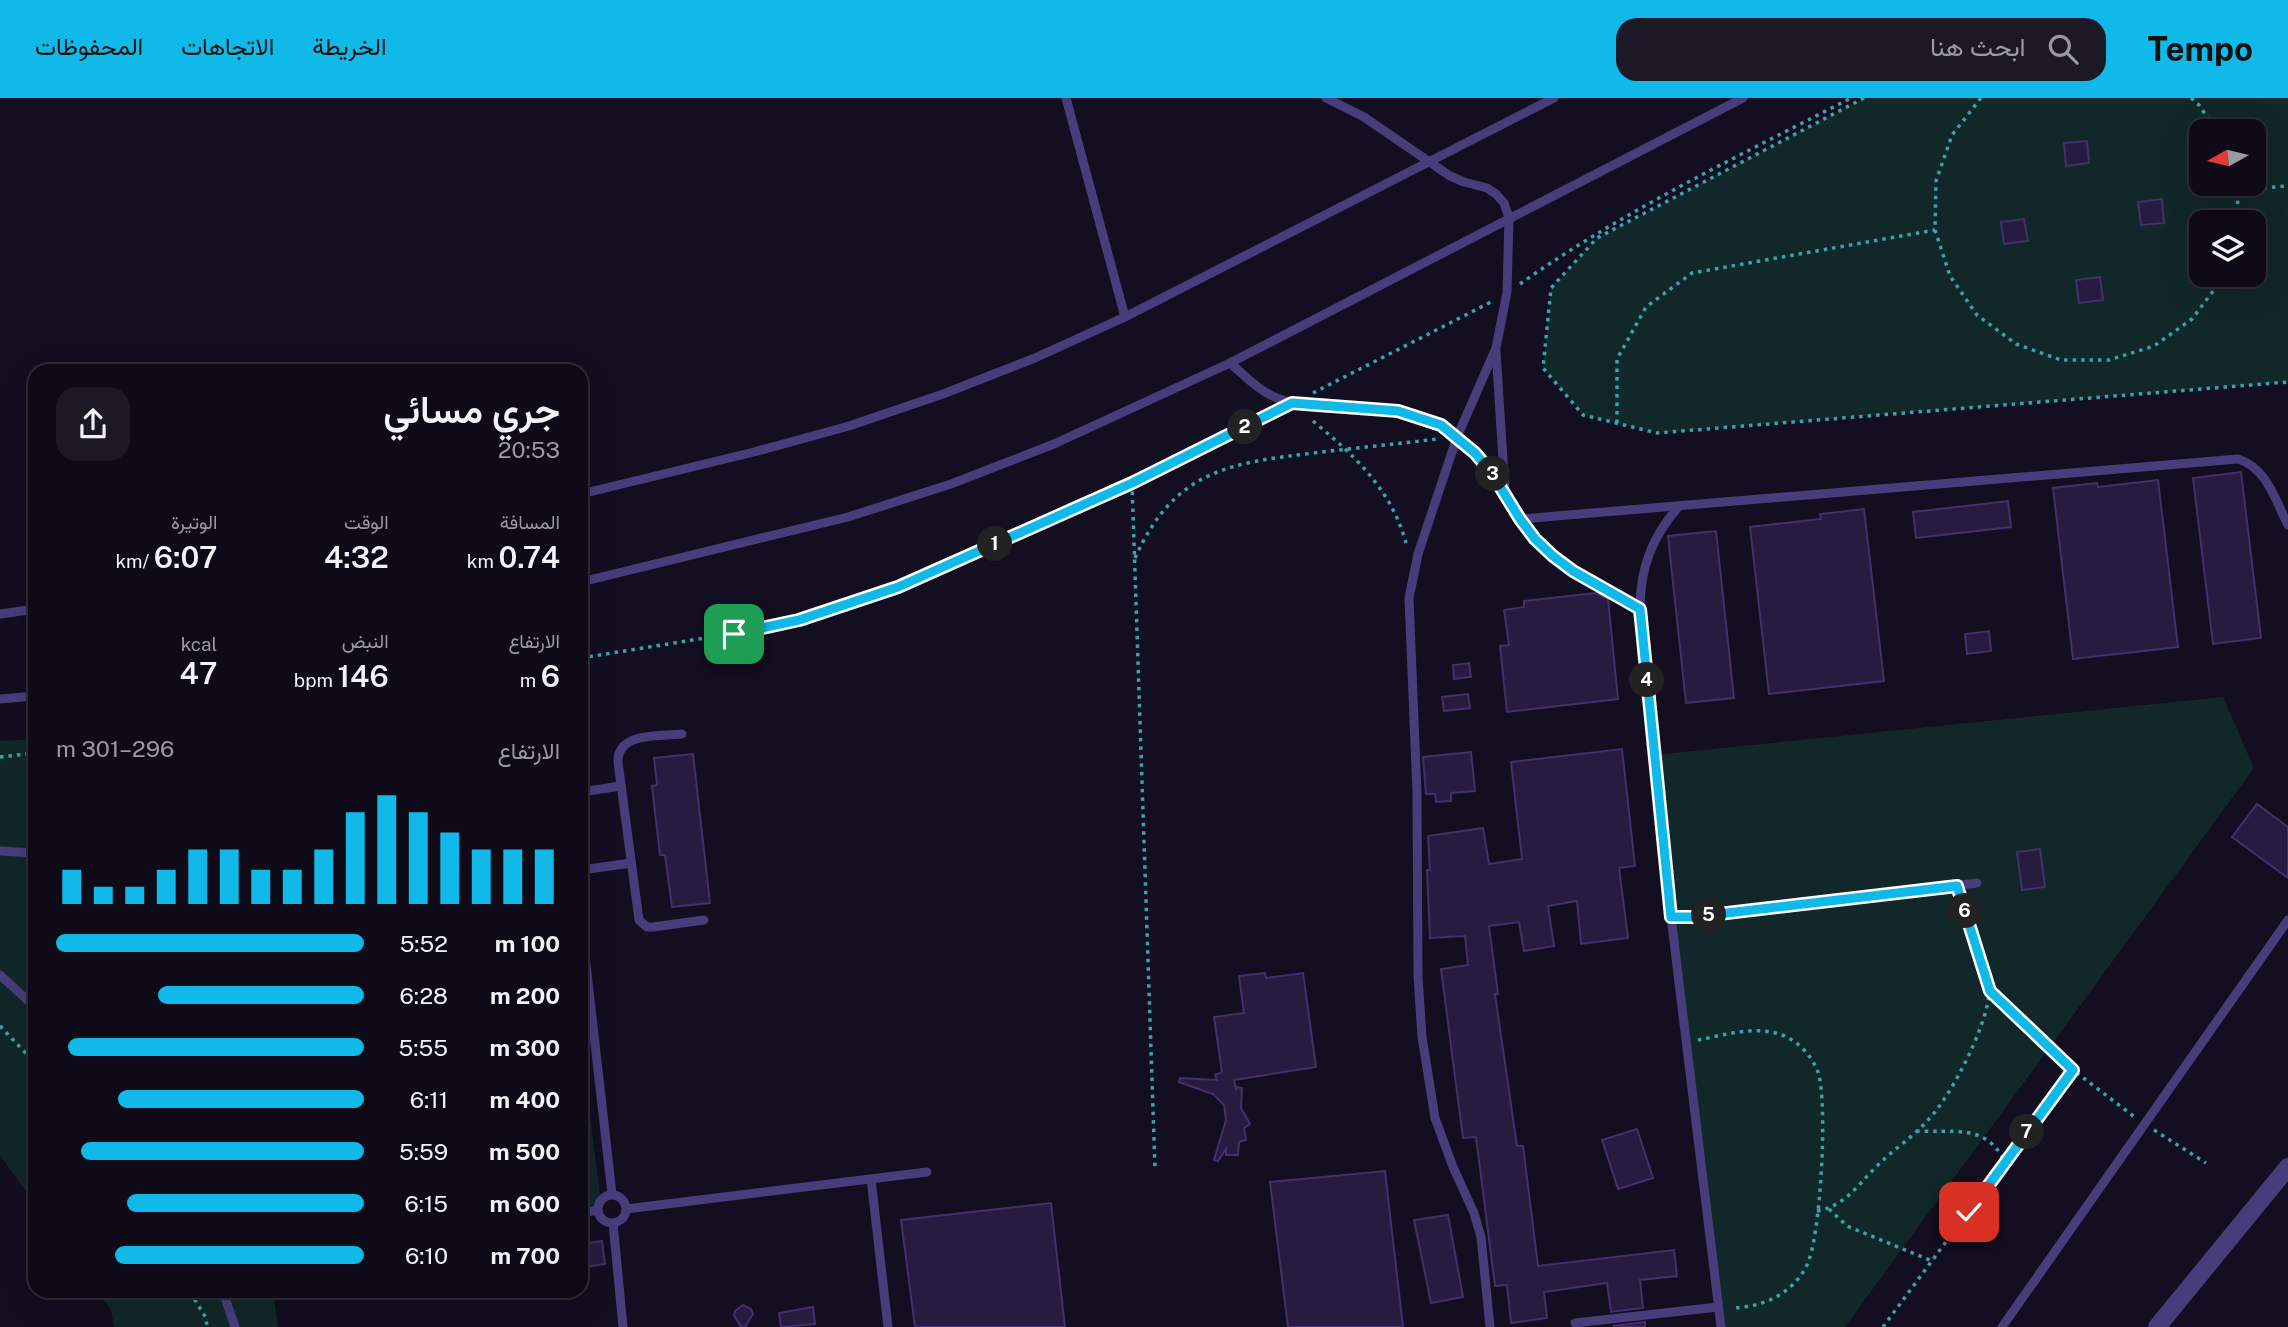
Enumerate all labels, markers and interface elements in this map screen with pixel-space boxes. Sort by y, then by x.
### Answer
search box [1616,18,2106,81]
icon: search [2044,30,2082,68]
text: Tempo [2148,30,2253,68]
text: ابحث هنا [1930,31,2026,62]
text: المحفوظات [35,32,143,60]
text: الاتجاهات [181,32,274,60]
text: الخريطة [312,32,387,60]
north arrow [2189,119,2266,196]
map controls [2189,119,2266,287]
button: layers [2189,210,2266,287]
button: share [56,387,130,461]
text: جري مسائي [383,387,560,432]
pin: 2 [1228,410,1262,444]
text: 2 [1238,415,1251,437]
text: 20:53 [498,436,560,463]
pin: 3 [1476,456,1510,492]
text: 3 [1486,462,1499,484]
text: الوتيرة [171,511,217,533]
text: الوقت [344,511,389,533]
text: المسافة [500,511,560,533]
pin: 1 [978,526,1012,562]
text: 1 [990,532,999,554]
text: 6:07 [154,539,217,575]
text: 4:32 [324,539,389,575]
text: 0.74 [498,539,560,575]
text: /km [115,550,154,572]
text: km [467,550,498,572]
pin [704,604,764,664]
icon: arrive [715,615,753,653]
text: النبض [342,630,389,652]
text: الارتفاع [508,630,560,652]
text: kcal [181,633,217,655]
text: 47 [180,655,217,691]
text: 146 [338,658,389,694]
text: 6 [541,658,560,694]
pin: 4 [1630,662,1664,698]
text: 4 [1640,668,1653,690]
text: bpm [294,669,338,691]
text: m [520,669,541,691]
text: 296–301 m [56,735,174,762]
text: الارتفاع [498,737,560,764]
pin: 6 [1948,894,1982,928]
pin: 5 [1692,898,1726,932]
text: 6 [1958,899,1971,921]
text: 5 [1702,903,1715,925]
text: 5:52 [400,930,448,957]
text: 100 m [495,930,560,957]
text: 6:28 [399,982,448,1009]
text: 200 m [490,982,560,1009]
text: 5:55 [399,1034,448,1061]
text: 300 m [489,1034,560,1061]
text: 6:11 [410,1086,448,1113]
text: 400 m [490,1086,560,1113]
pin: 7 [2010,1114,2044,1150]
text: 7 [2021,1120,2032,1142]
text: 5:59 [399,1138,448,1165]
text: 500 m [489,1138,560,1165]
pin [1939,1182,1999,1242]
text: 6:15 [404,1190,448,1217]
text: 600 m [490,1190,560,1217]
icon: check [1950,1193,1988,1231]
text: 6:10 [405,1242,448,1269]
text: 700 m [490,1242,560,1269]

